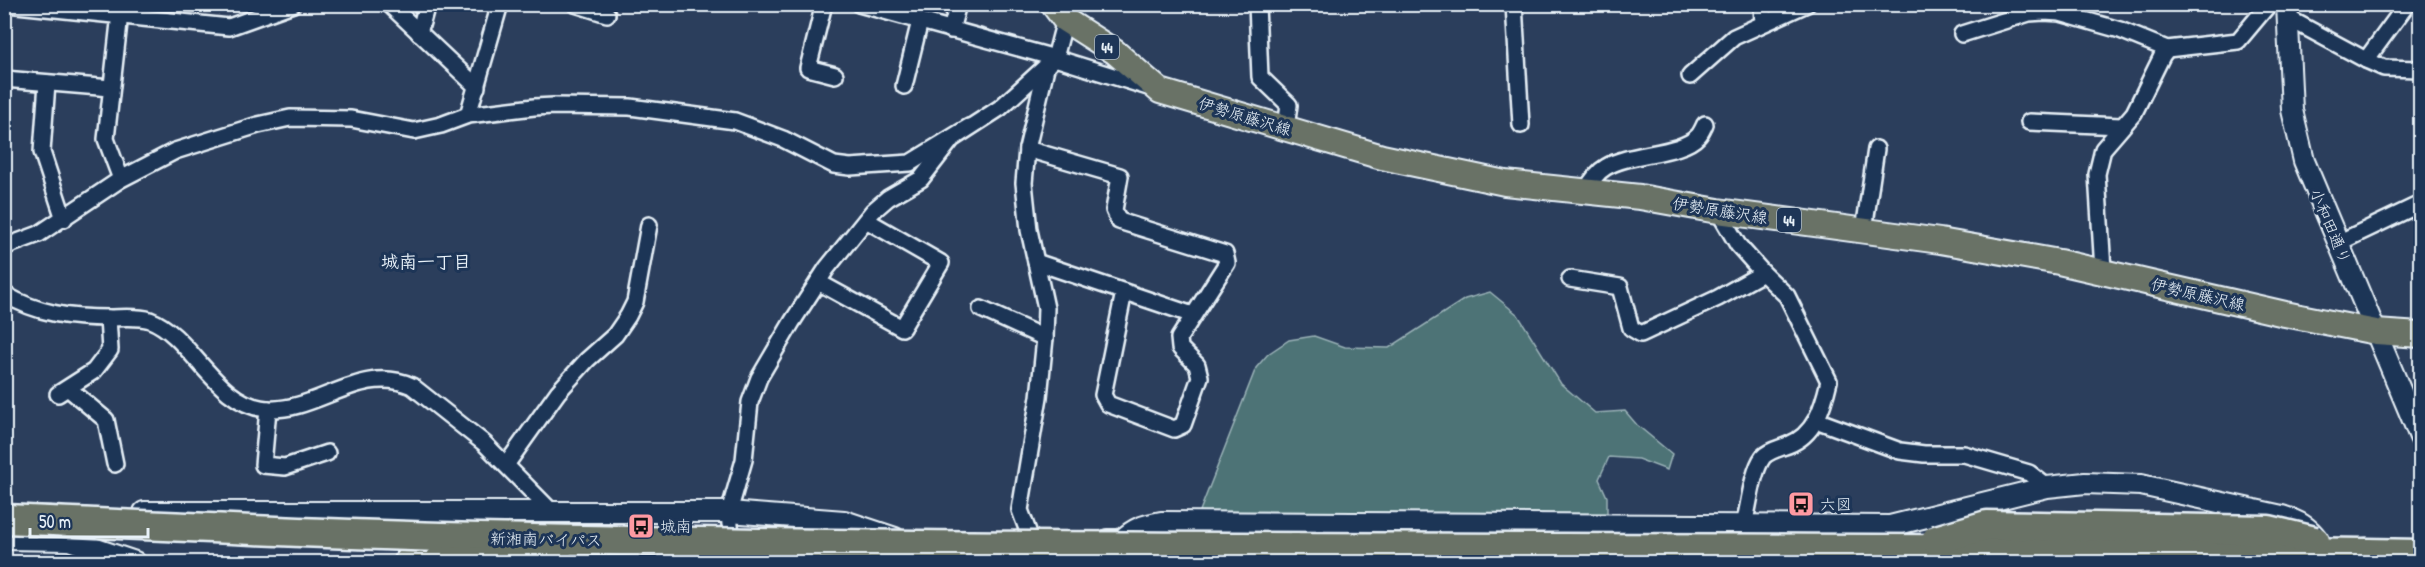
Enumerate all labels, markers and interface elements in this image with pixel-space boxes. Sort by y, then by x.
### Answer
road number: 44 [1095,35,1119,59]
street label: 伊勢原藤沢線 [1196,91,1294,141]
street label: 小和田通り [2305,185,2357,267]
street label: 伊勢原藤沢線 [1671,192,1769,228]
road number: 44 [1777,208,1801,232]
district label: 城南一丁目 [381,249,471,274]
street label: 伊勢原藤沢線 [2149,272,2247,316]
bus stop icon: 六図 [1786,489,1816,519]
place label: 六図 [1820,493,1852,515]
scale bar [30,501,148,539]
text: 50 m [39,509,71,534]
bus stop icon: 城南 [626,511,656,541]
place label: 城南 [660,515,692,537]
street label: 新湘南バイパス [490,527,602,551]

